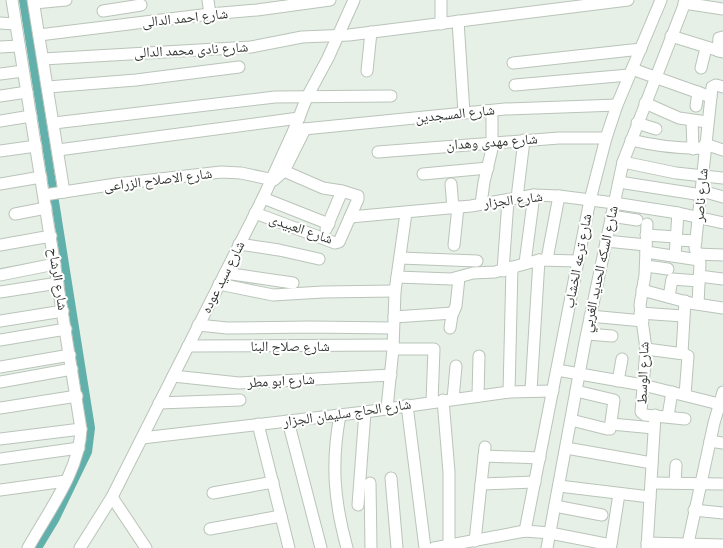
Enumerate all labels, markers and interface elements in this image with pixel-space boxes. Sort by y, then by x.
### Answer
street label: شارع احمد الدالى [141,5,229,32]
street label: شارع نادى محمد الدالى [133,39,249,62]
street label: شارع المسجدين [414,101,496,128]
street label: شارع مهدى وهدان [446,130,538,155]
street label: شارع الاصلاح الزراعى [103,165,213,196]
street label: شارع ناصر [690,167,713,224]
street label: شارع الجزار [481,188,544,213]
street label: شارع السكه الحديد الغربي [578,204,624,334]
street label: شارع العبيدى [267,210,335,249]
street label: شارع ترعه الخشاب [561,212,596,310]
street label: شارع سيد عوده [198,238,249,316]
street label: شارع الرشاح [44,246,71,312]
street label: شارع صلاح البنا [250,338,330,356]
street label: شارع الوسط [633,341,654,405]
street label: شارع ابو مطر [246,371,315,392]
street label: شارع الحاج سليمان الجزار [281,396,412,432]

